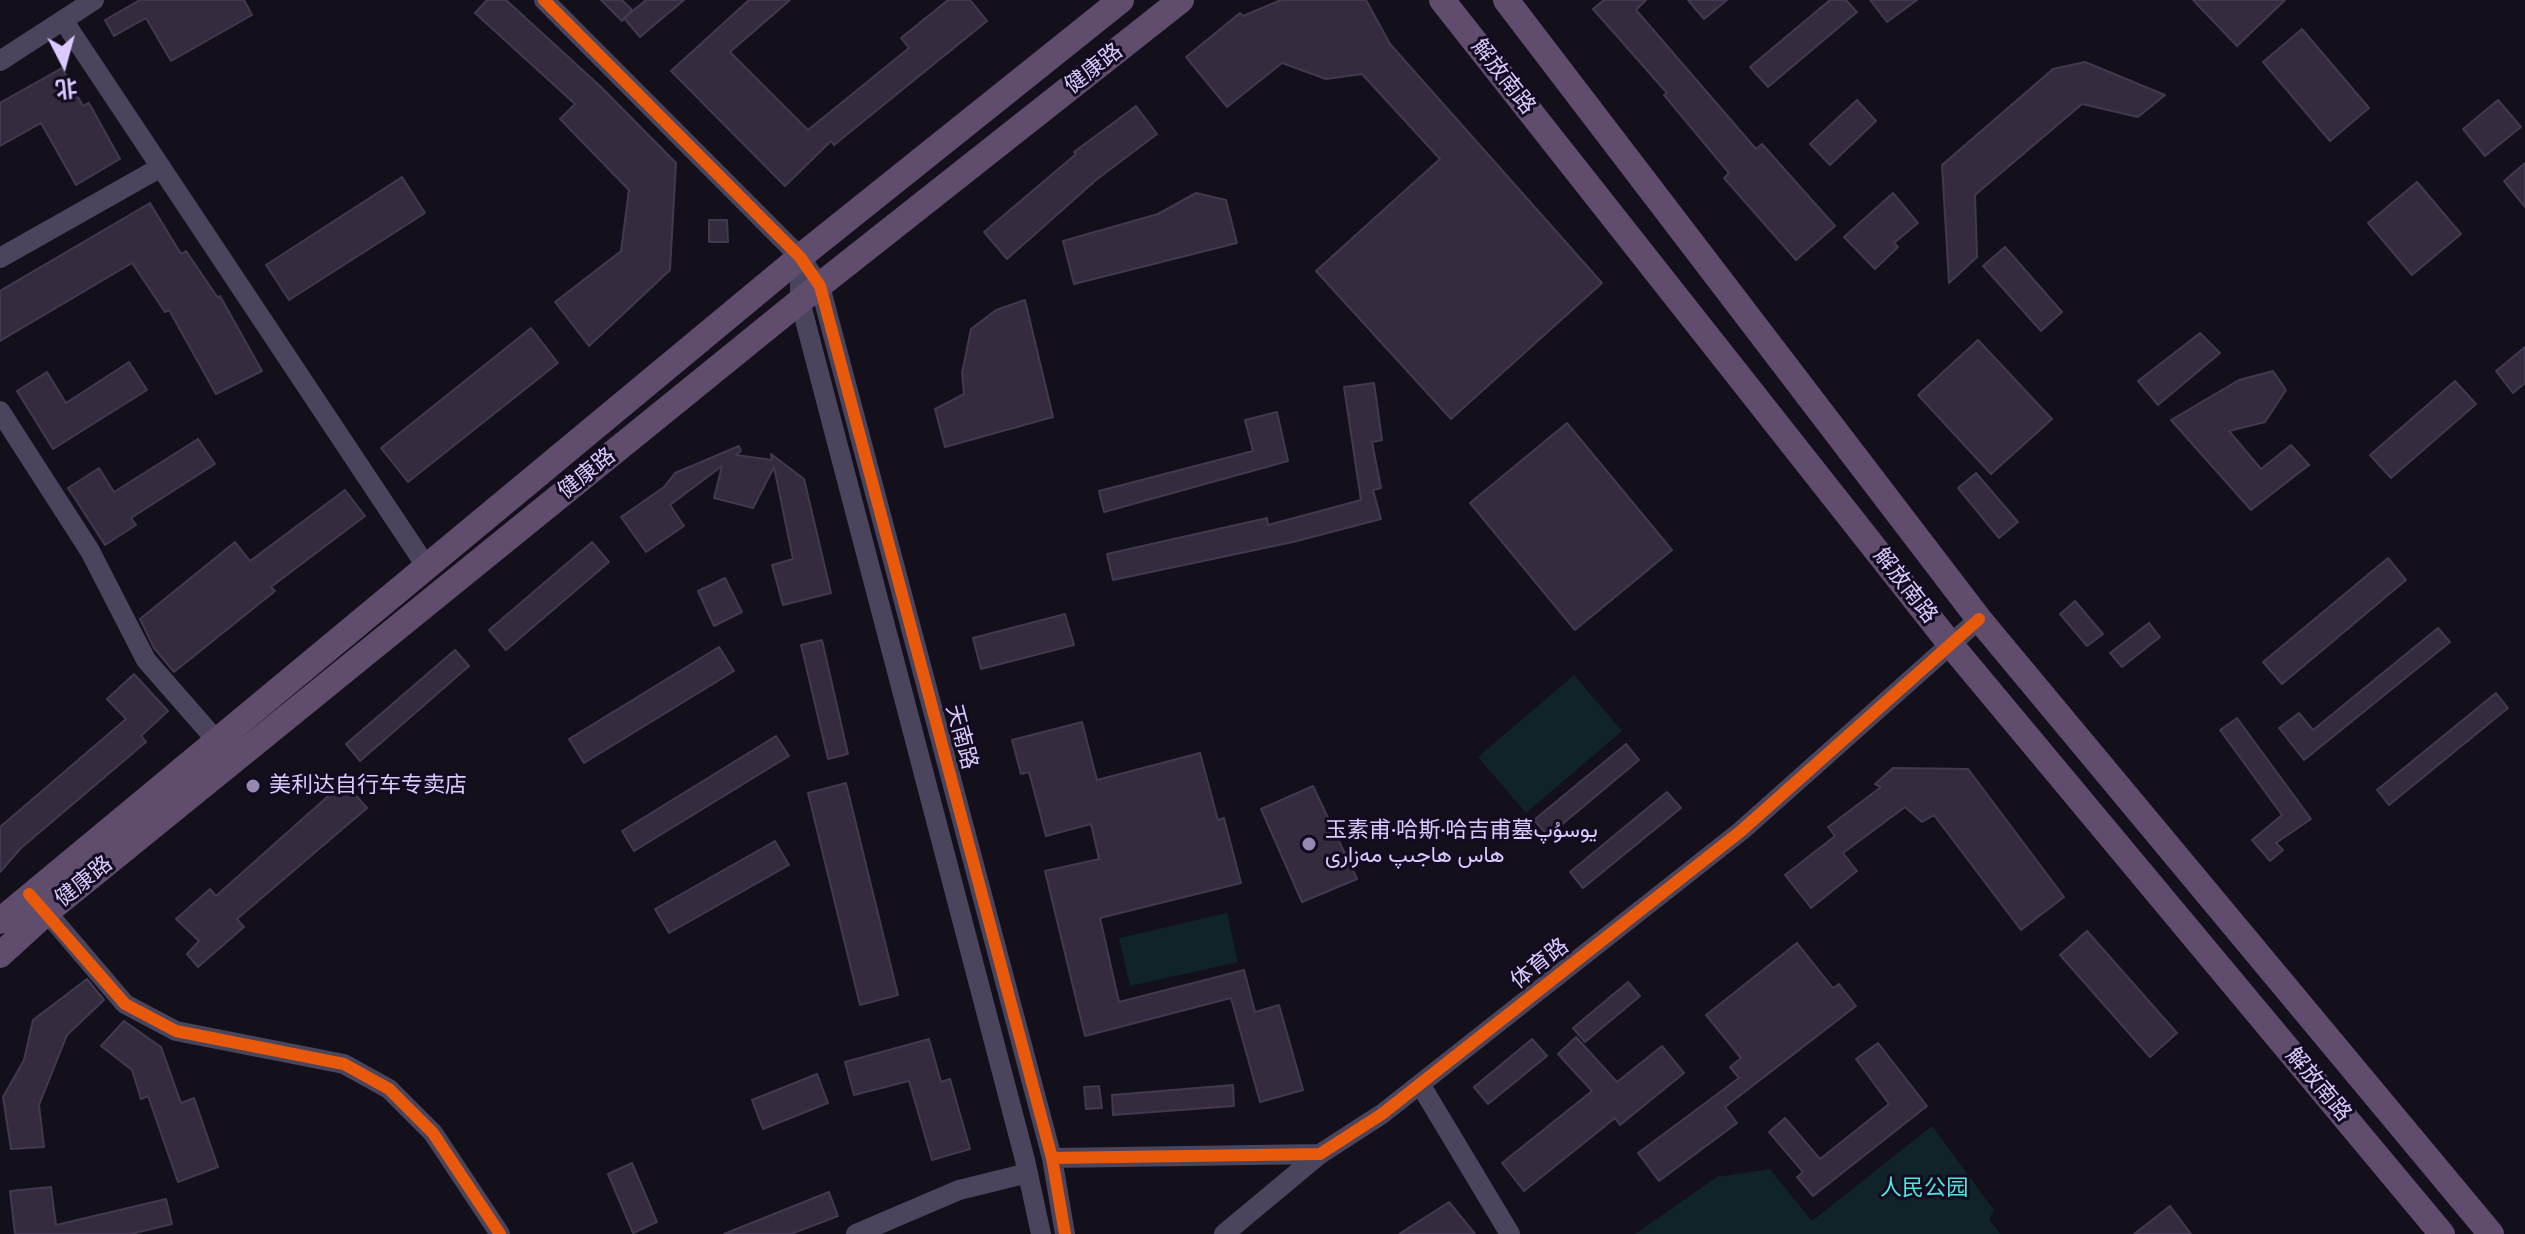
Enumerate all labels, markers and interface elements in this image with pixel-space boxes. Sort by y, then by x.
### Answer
north arrow [24,24,104,104]
street label: 解放南路 [1466,34,1540,120]
street label: 健康路 [1060,38,1128,100]
text: 北 [54,74,79,103]
street label: 健康路 [553,443,621,505]
street label: 解放南路 [1868,543,1942,629]
street label: 天南路 [940,702,982,772]
place label: 美利达自行车专卖店 [269,773,467,799]
marker: 美利达自行车专卖店 [244,777,262,795]
place label: 玉素甫·哈斯·哈吉甫墓يوسۇپ ھاس ھاجىپ مەزارى [1325,818,1598,870]
marker: 玉素甫·哈斯·哈吉甫墓يوسۇپ ھاس ھاجىپ مەزارى [1300,835,1318,853]
street label: 健康路 [50,851,118,913]
street label: 体育路 [1506,933,1574,995]
street label: 解放南路 [2280,1043,2356,1127]
park label: 人民公园 [1880,1176,1968,1202]

